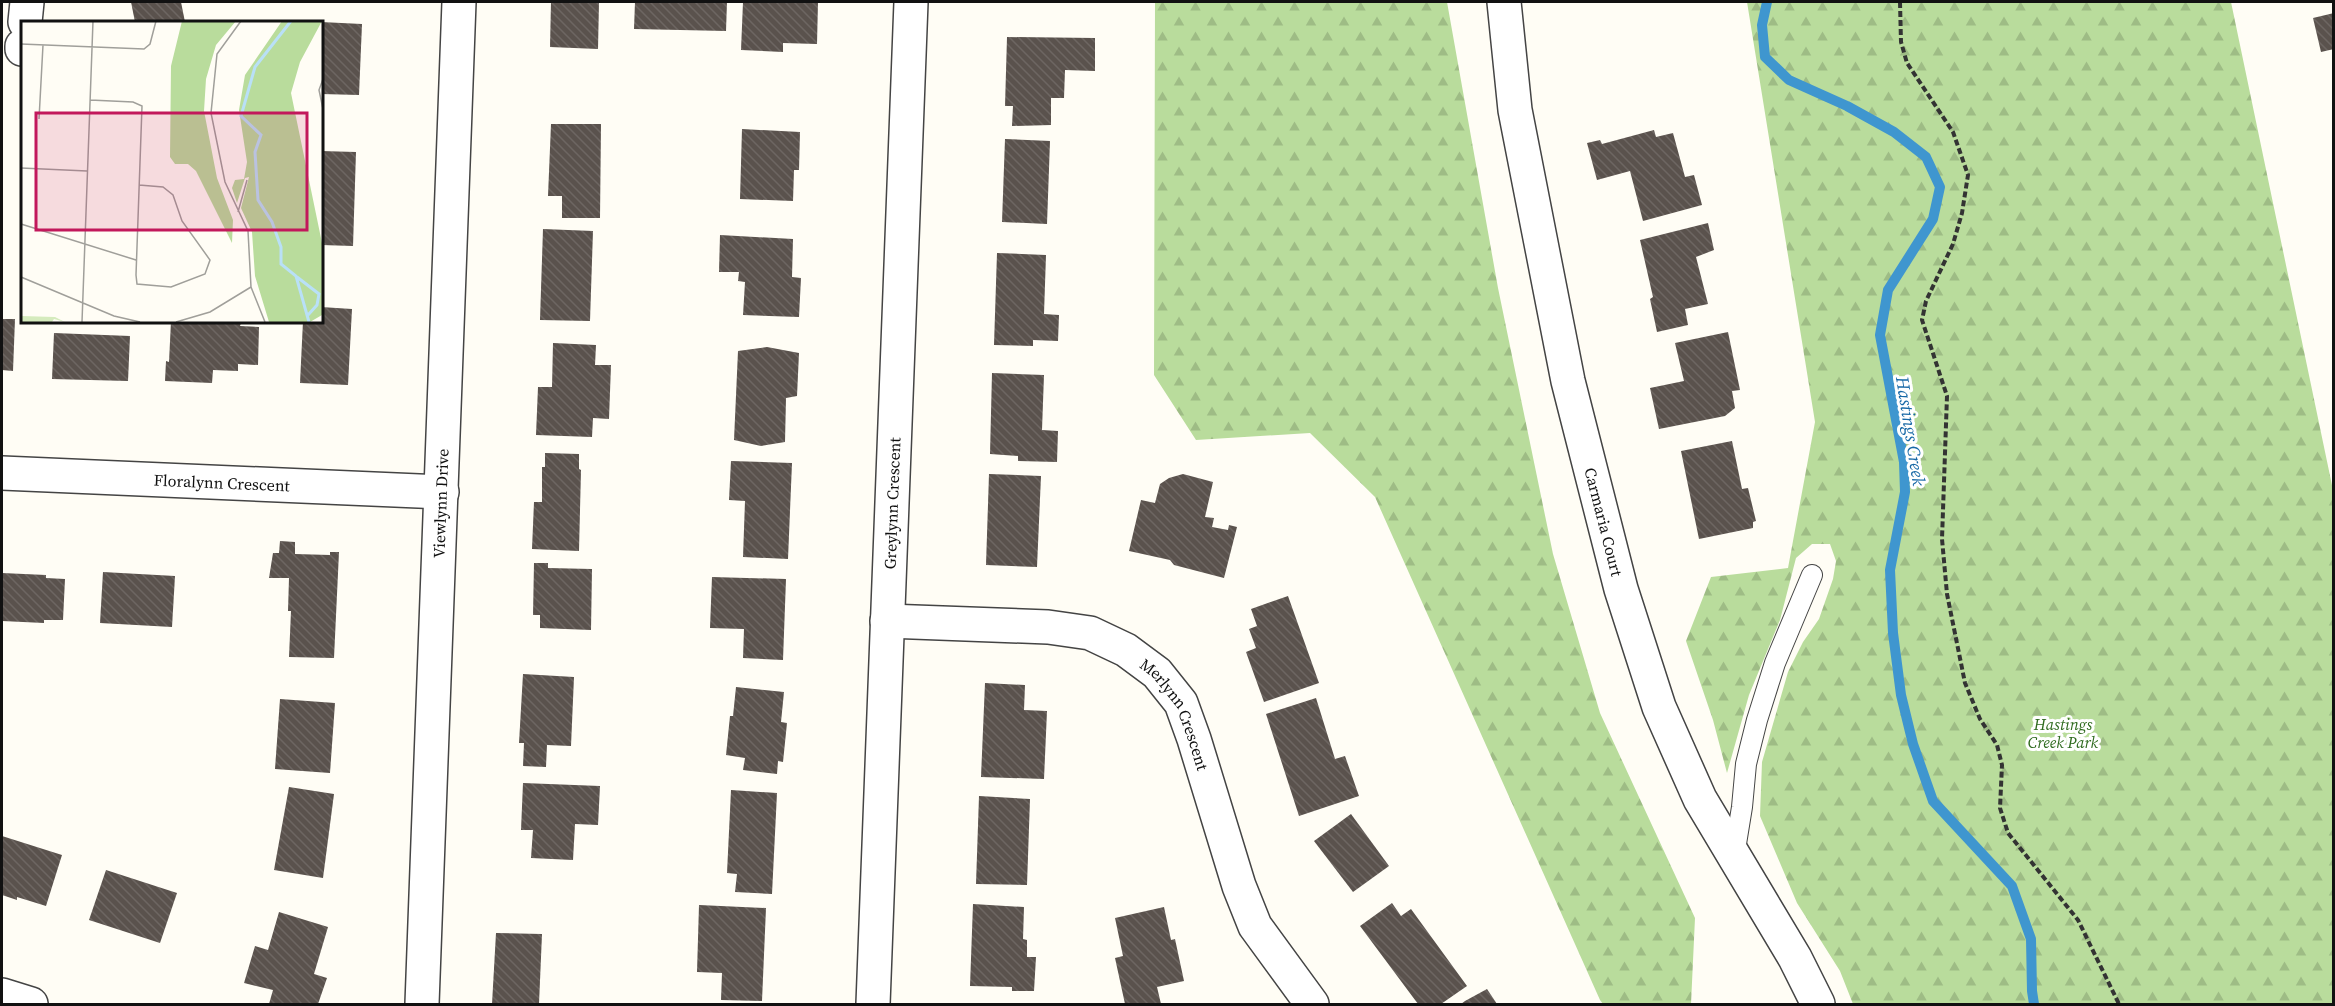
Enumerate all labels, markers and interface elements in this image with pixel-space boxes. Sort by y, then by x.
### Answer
inset map [21,21,322,322]
water label: Hastings Creek [1890,374,1932,488]
street label: Greylynn Crescent [878,436,906,570]
street label: Viewlynn Drive [427,448,454,559]
street label: Carmaria Court [1579,465,1628,579]
street label: Floralynn Crescent [153,469,291,496]
street label: Merlynn Crescent [1135,653,1214,774]
park label: Hastings Creek Park [2028,713,2099,753]

